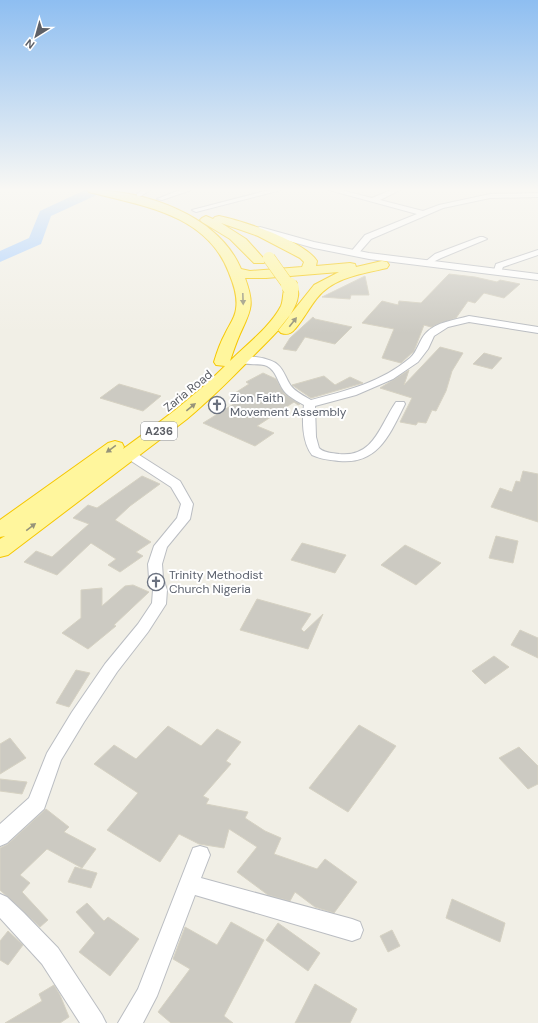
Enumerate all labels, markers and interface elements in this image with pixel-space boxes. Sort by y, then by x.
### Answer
north arrow [16,16,56,56]
text: N [23,36,37,52]
one-way arrow [240,293,246,306]
one-way arrow [289,317,297,328]
street label: Zaria Road [160,367,216,415]
place label: Zion Faith Movement Assembly [230,390,347,420]
church icon: Zion Faith Movement Assembly [207,395,227,415]
one-way arrow [186,402,197,411]
road number: A236 [141,422,177,440]
one-way arrow [106,445,116,453]
one-way arrow [26,523,36,531]
place label: Trinity Methodist Church Nigeria [169,567,263,597]
church icon: Trinity Methodist Church Nigeria [146,572,166,592]

